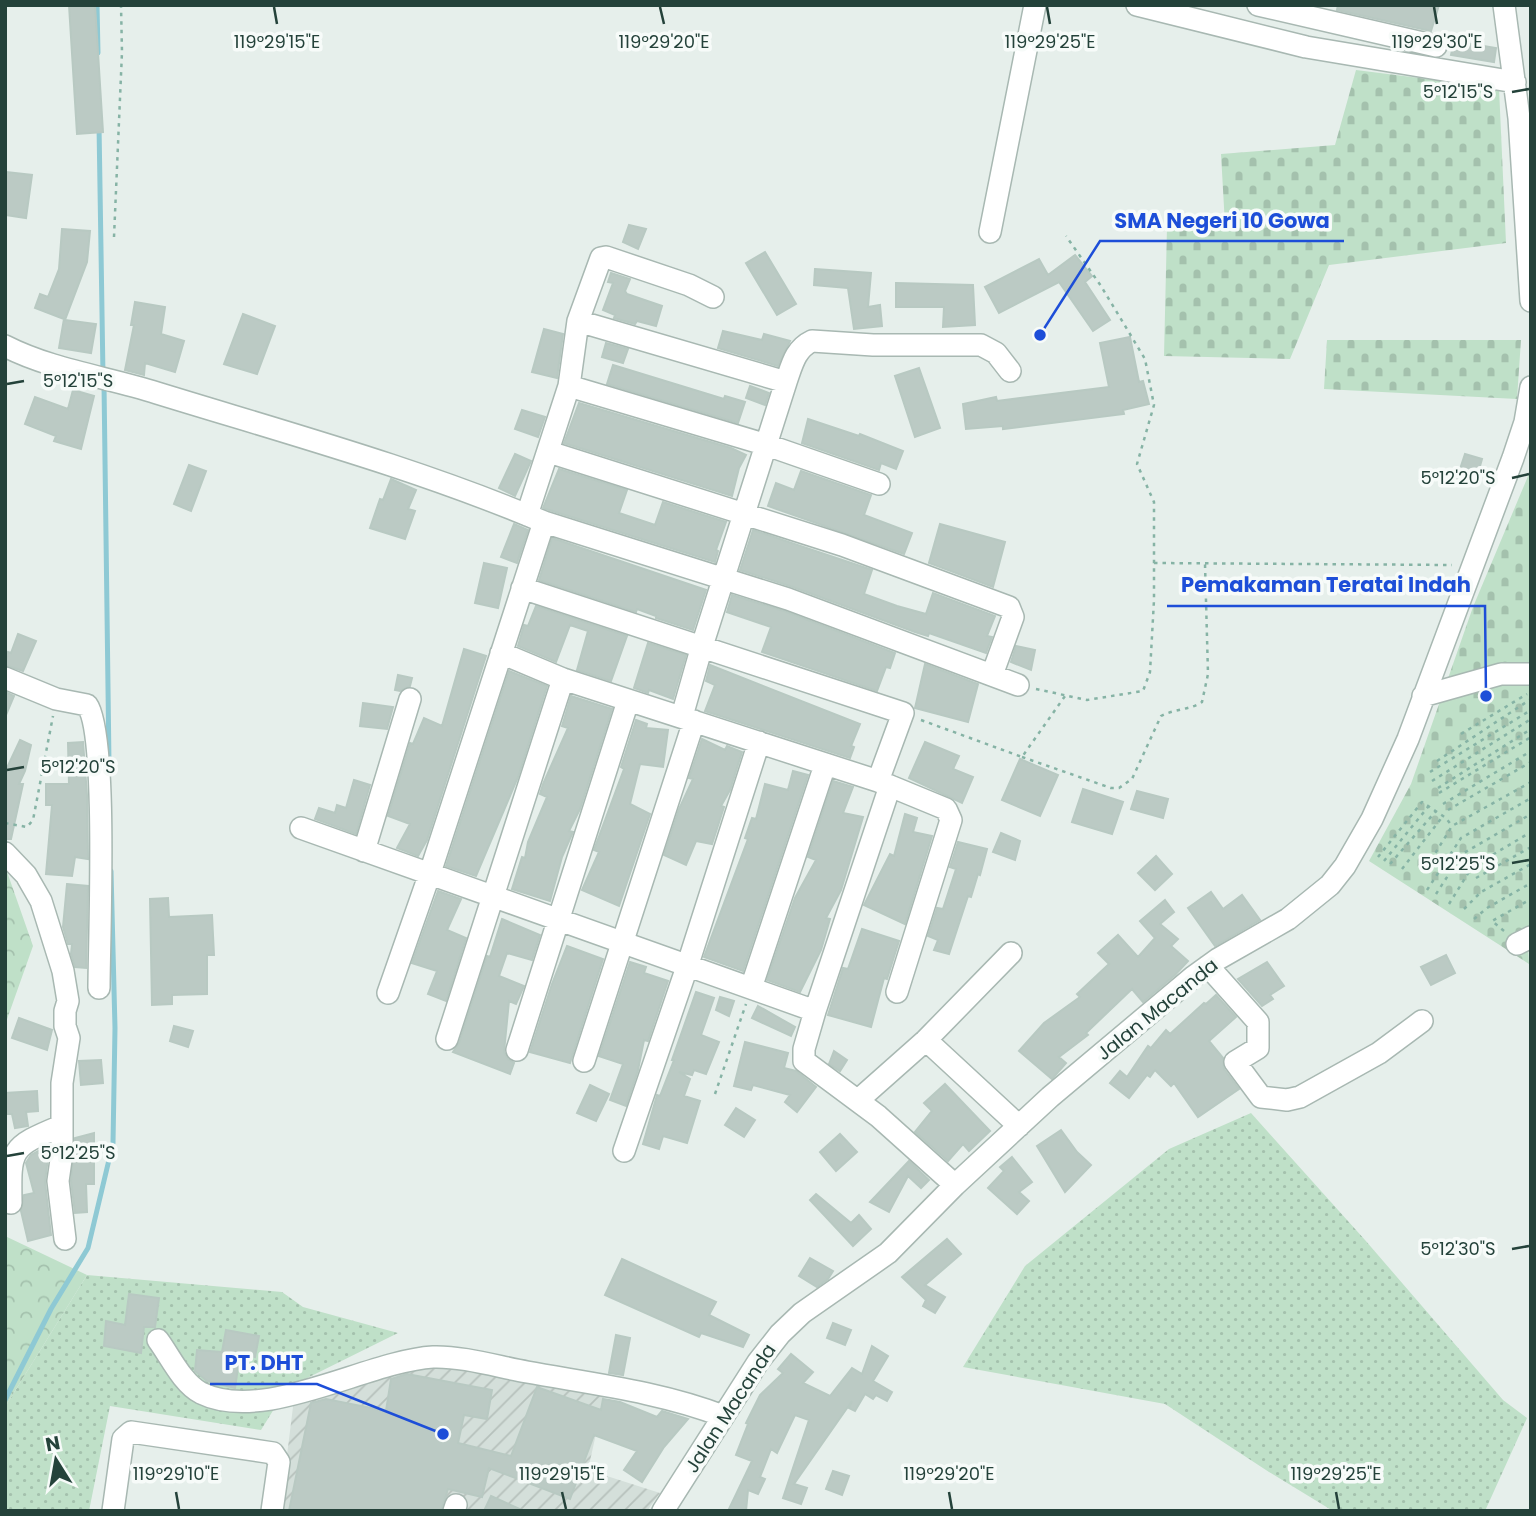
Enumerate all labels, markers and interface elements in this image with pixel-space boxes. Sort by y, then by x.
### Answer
text: 119°29'15"E [234,29,320,54]
text: 119°29'20"E [619,29,709,54]
text: 119°29'25"E [1005,29,1095,54]
text: 119°29'30"E [1391,29,1483,54]
text: 5°12'15"S [1423,79,1493,104]
callout: SMA Negeri 10 Gowa [1100,199,1344,241]
text: SMA Negeri 10 Gowa [1114,206,1330,235]
text: 5°12'15"S [43,368,113,393]
text: 5°12'20"S [1420,465,1496,490]
callout: Pemakaman Teratai Indah [1167,564,1485,606]
text: Pemakaman Teratai Indah [1181,570,1471,599]
text: 5°12'20"S [40,754,116,779]
text: 5°12'25"S [1420,851,1496,876]
street label: Jalan Macanda [1091,952,1224,1067]
text: 5°12'25"S [40,1140,116,1165]
text: 5°12'30"S [1420,1236,1496,1261]
street label: Jalan Macanda [678,1338,782,1478]
callout: PT. DHT [210,1342,317,1384]
text: PT. DHT [225,1348,303,1377]
north arrow [21,1425,91,1495]
text: N [43,1429,62,1458]
text: 119°29'10"E [133,1461,219,1486]
text: 119°29'15"E [519,1461,605,1486]
text: 119°29'20"E [904,1461,994,1486]
text: 119°29'25"E [1291,1461,1381,1486]

